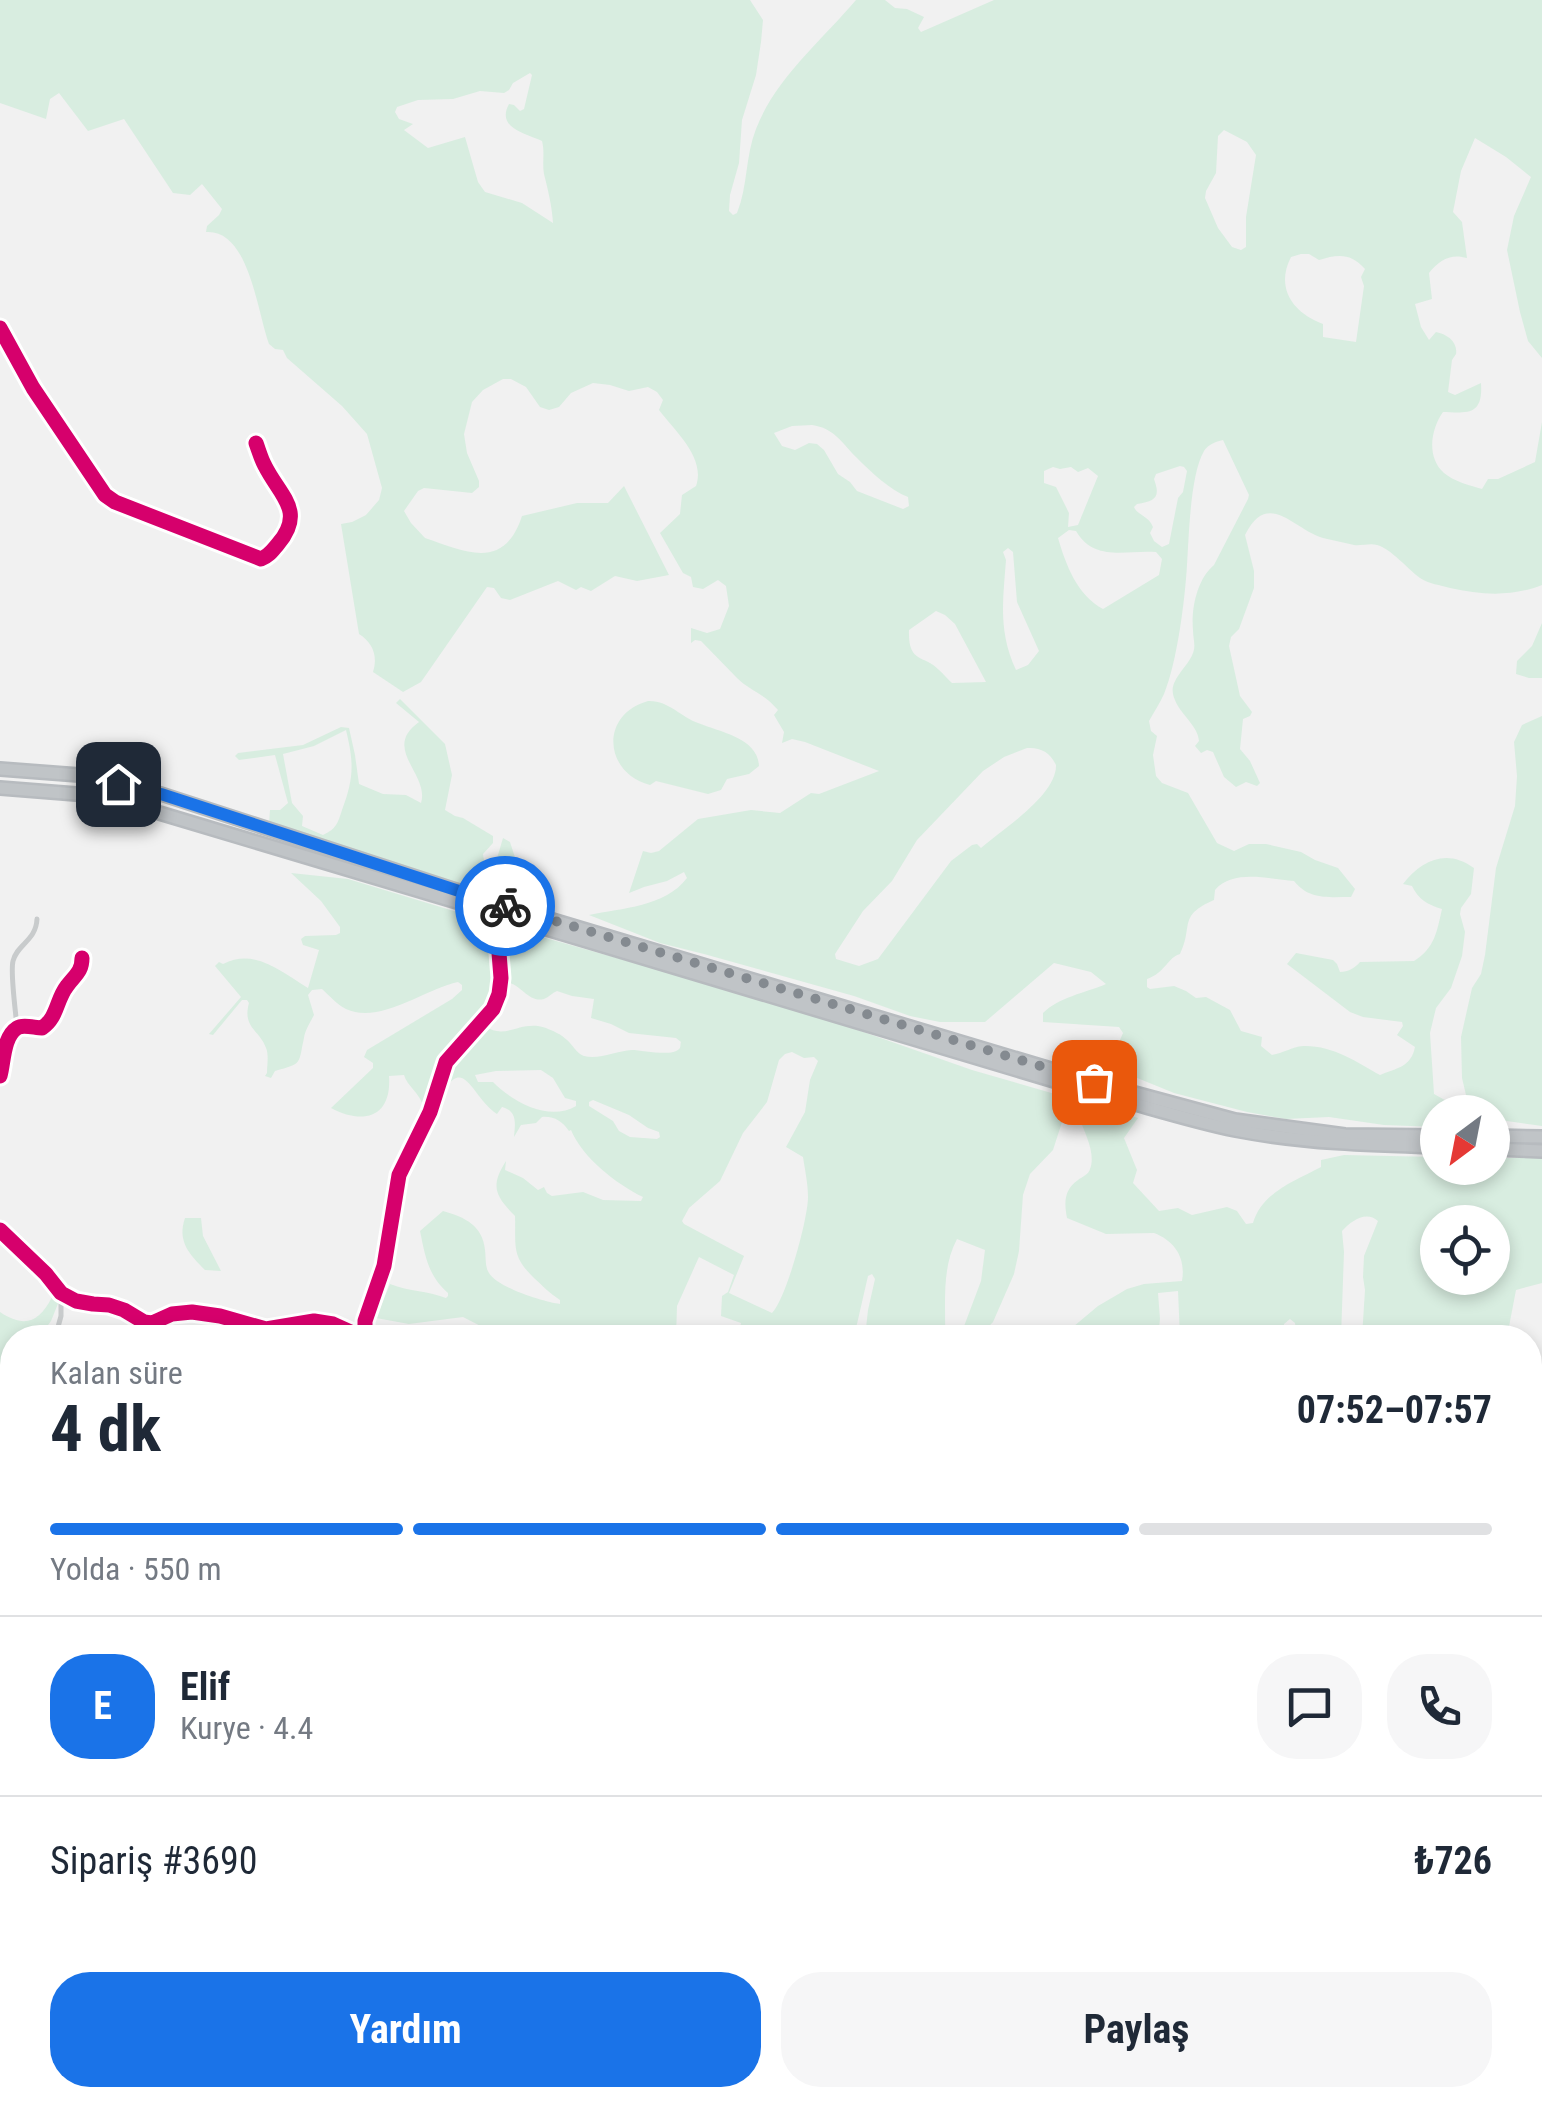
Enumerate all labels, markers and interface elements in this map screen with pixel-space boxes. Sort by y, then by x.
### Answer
pin [76,742,161,827]
icon: home [91,757,146,812]
courier [455,856,555,956]
icon: bike [478,879,533,934]
pin [1052,1040,1137,1125]
icon: bag [1067,1055,1122,1110]
north arrow [1420,1095,1510,1185]
map controls [1420,1095,1510,1295]
button: locate [1420,1205,1510,1295]
text: Kalan süre [50,1354,183,1392]
text: 07:52–07:57 [1297,1388,1492,1432]
text: 4 dk [50,1391,161,1467]
text: Yolda · 550 m [50,1550,222,1588]
button: chat [1257,1654,1362,1759]
button: phone [1387,1654,1492,1759]
text: Elif [180,1665,230,1709]
text: E [93,1684,112,1728]
text: Kurye · 4.4 [180,1709,313,1747]
text: Sipariş #3690 [50,1839,258,1883]
text: ₺726 [1414,1839,1492,1883]
button: Yardım [50,1972,761,2087]
button: Paylaş [781,1972,1492,2087]

